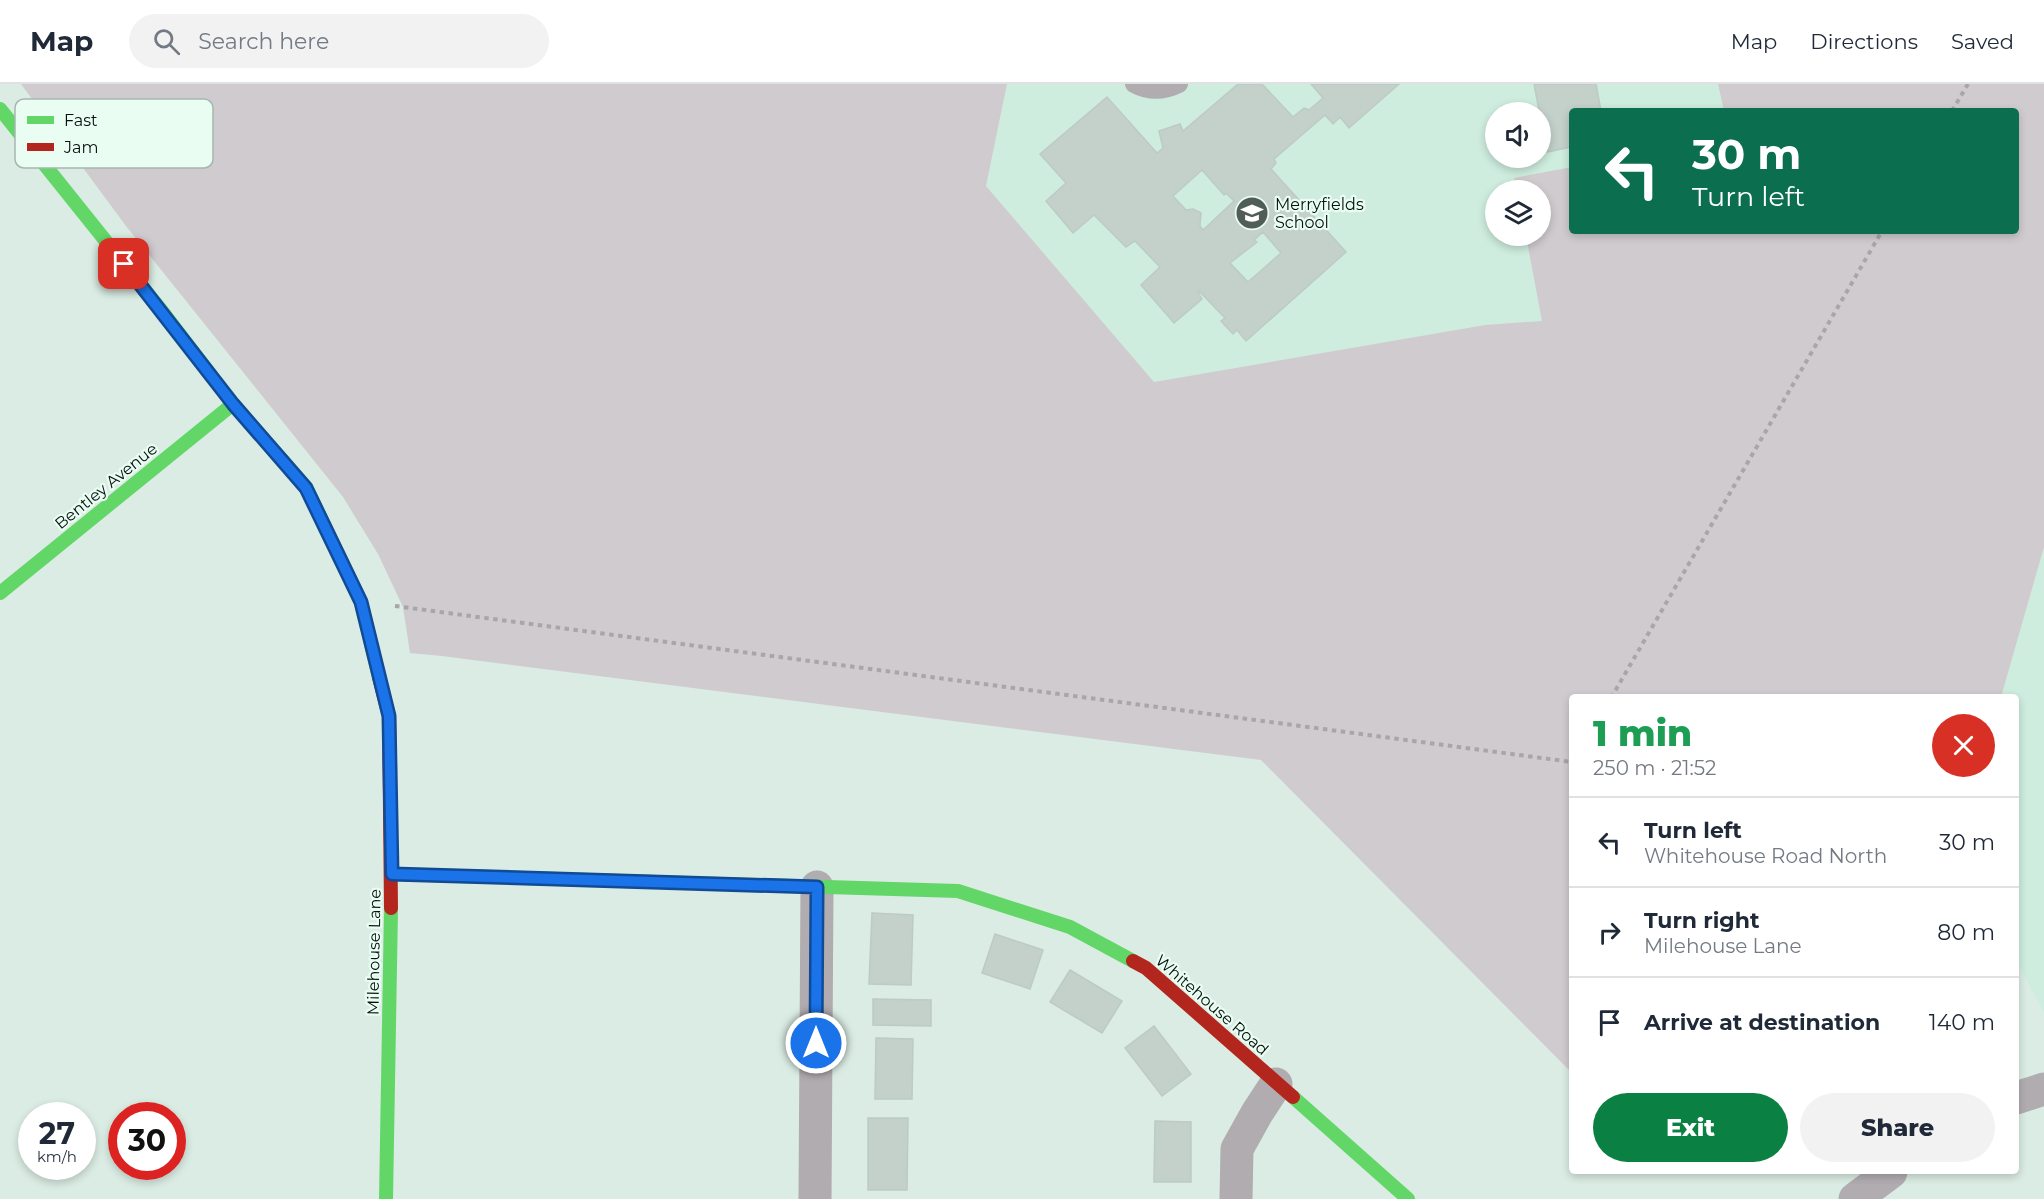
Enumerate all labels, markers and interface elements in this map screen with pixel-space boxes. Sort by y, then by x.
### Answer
search box [129,14,549,68]
text: Map [30,24,93,58]
icon: search [150,25,183,58]
text: Search here [198,28,329,55]
text: Map [1731,29,1777,54]
text: Directions [1810,29,1918,54]
text: Saved [1951,29,2014,54]
legend [15,99,213,168]
map controls [1485,102,1551,246]
button: sound [1485,102,1551,168]
text: Fast [64,111,98,130]
text: 30 m [1692,128,1801,180]
icon: left [1593,132,1671,210]
text: Jam [63,138,98,157]
button: layers [1485,180,1551,246]
text: Turn left [1692,180,1805,213]
school or university icon: Merryfields School [1234,195,1270,231]
place label: Merryfields School [1275,195,1364,232]
pin [98,238,149,289]
icon: arrive [107,247,140,280]
street label: Bentley Avenue [51,439,161,533]
text: 1 min [1593,711,1692,755]
button: close [1932,714,1995,777]
text: 250 m · 21:52 [1593,756,1716,780]
text: Turn left [1644,817,1742,844]
icon: left [1593,826,1626,859]
text: 30 m [1939,829,1995,856]
text: Whitehouse Road North [1644,844,1887,868]
street label: Milehouse Lane [363,889,385,1015]
text: Turn right [1644,907,1759,934]
icon: right [1593,916,1626,949]
text: 80 m [1937,919,1995,946]
text: Milehouse Lane [1644,934,1802,958]
street label: Whitehouse Road [1152,951,1272,1059]
icon: arrive [1593,1006,1626,1039]
text: Arrive at destination [1644,1009,1880,1036]
text: 140 m [1929,1009,1995,1036]
position arrow [784,1011,848,1075]
button: Exit [1593,1093,1788,1162]
button: Share [1800,1093,1995,1162]
speed limit sign: 30 [108,1102,186,1180]
text: 27 [39,1115,75,1152]
text: km/h [37,1147,77,1166]

